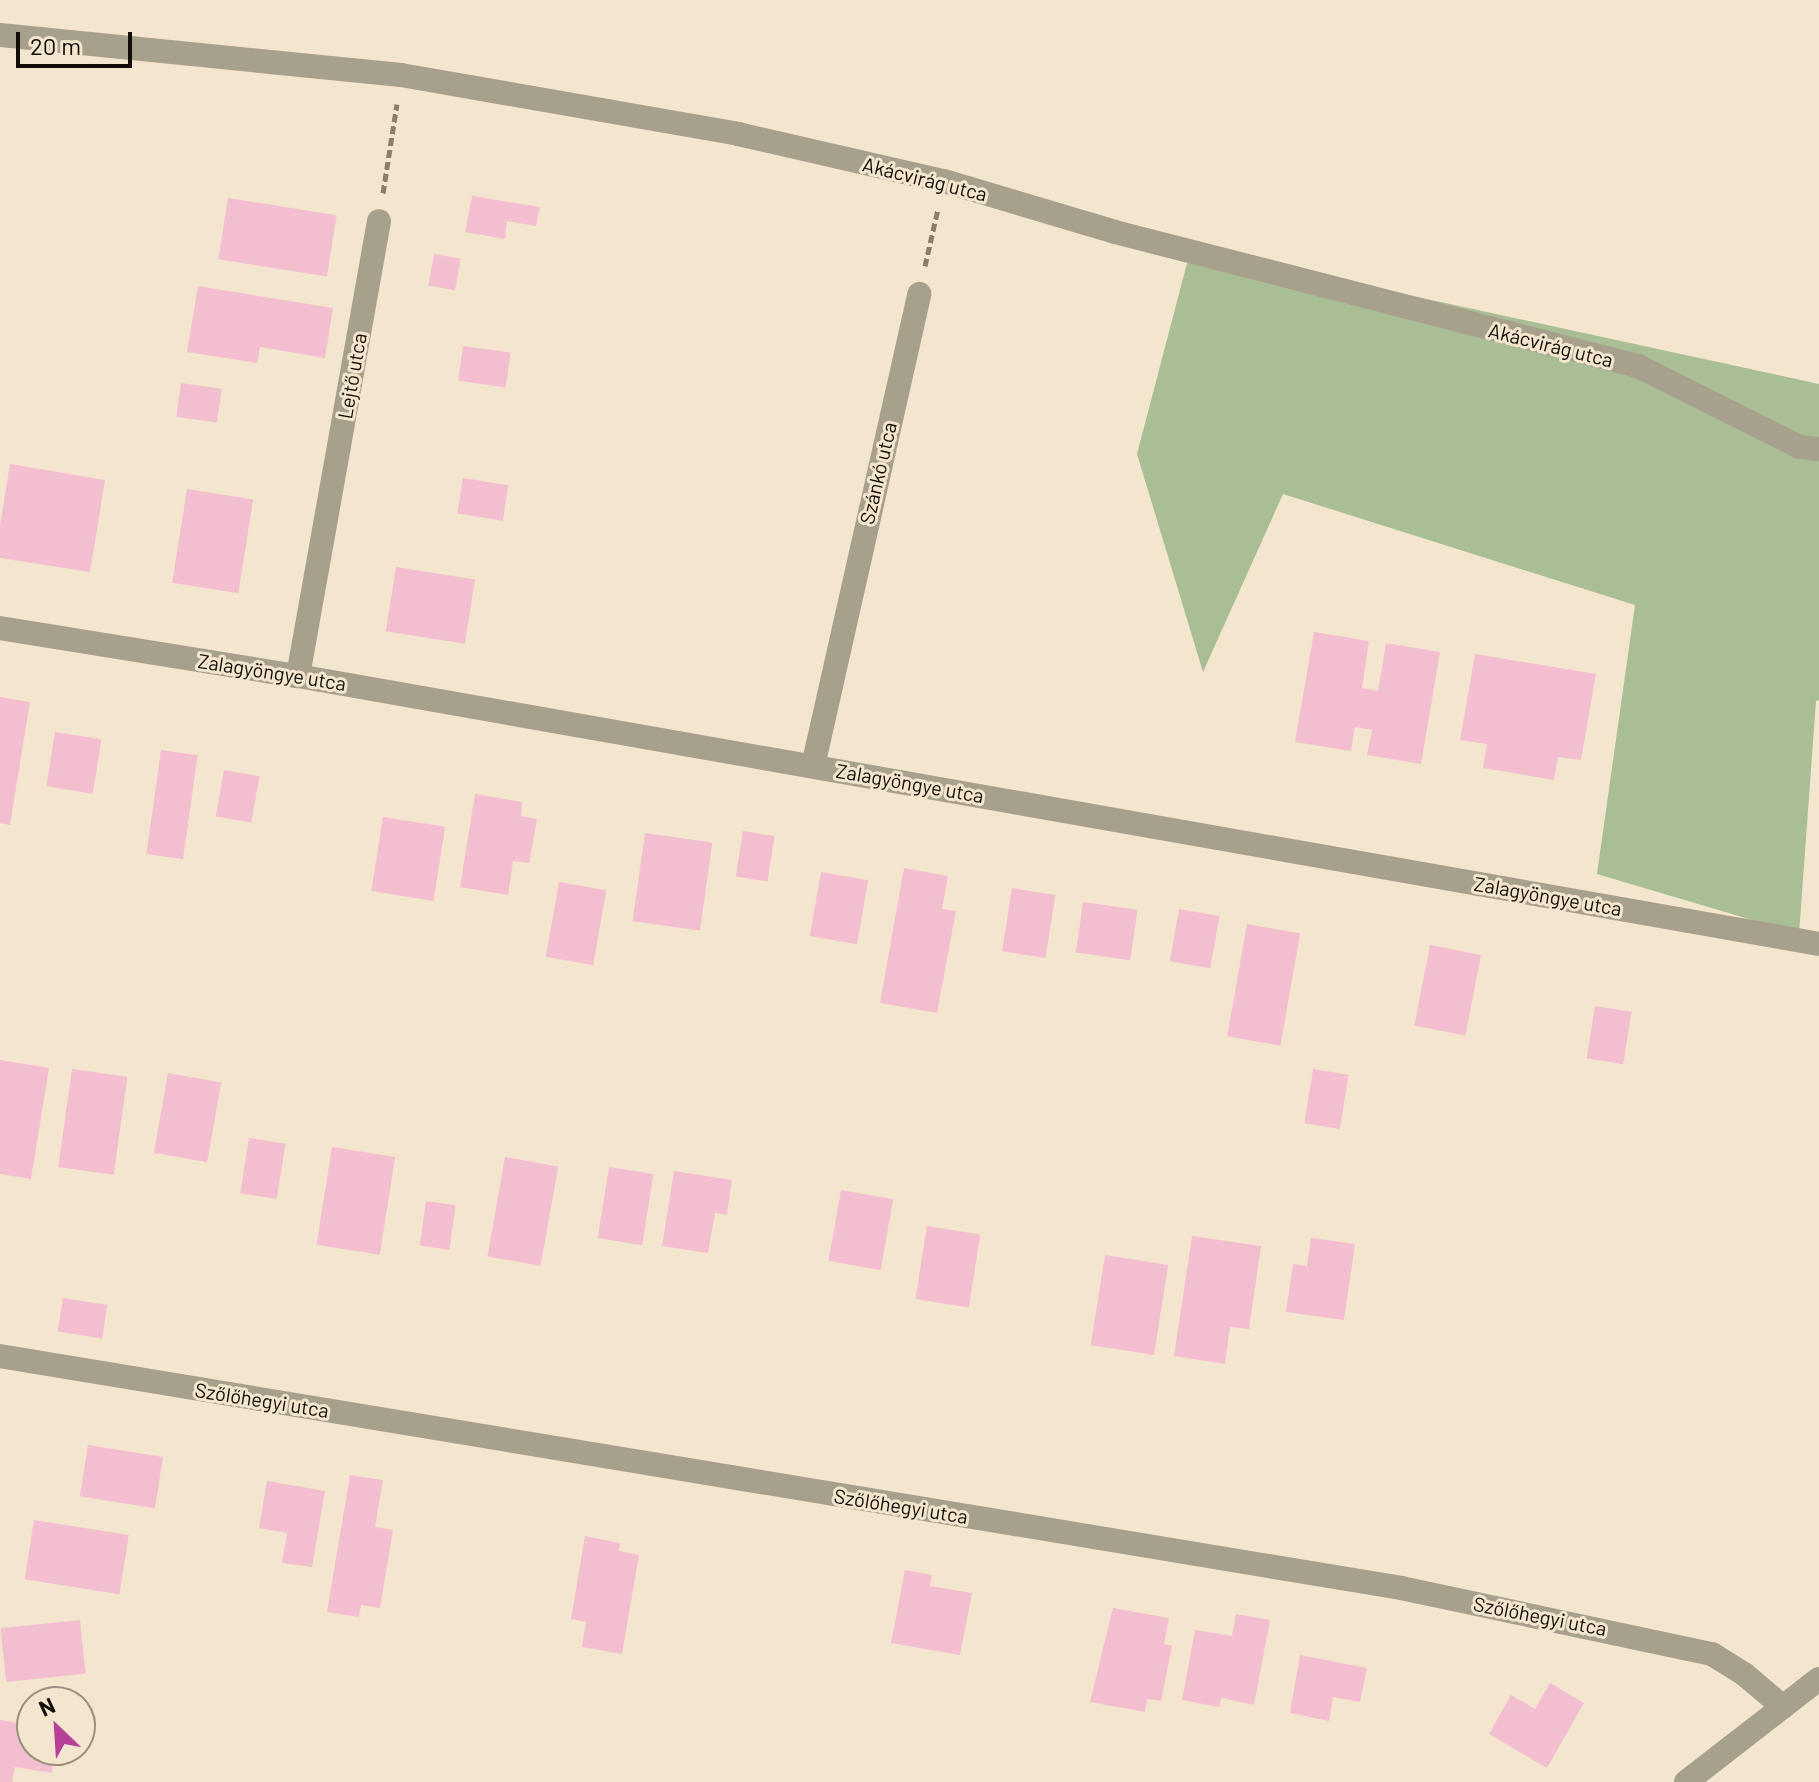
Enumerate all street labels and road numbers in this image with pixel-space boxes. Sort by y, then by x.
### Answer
street label: Akácvirág utca [860,152,990,206]
street label: Akácvirág utca [1486,318,1616,372]
street label: Lejtő utca [333,331,371,421]
street label: Szánkó utca [855,420,901,526]
street label: Zalagyöngye utca [196,648,348,696]
street label: Zalagyöngye utca [834,758,986,808]
street label: Zalagyöngye utca [1472,871,1624,921]
street label: Szőlőhegyi utca [193,1378,331,1422]
street label: Szőlőhegyi utca [832,1484,970,1528]
street label: Szőlőhegyi utca [1471,1591,1609,1641]

